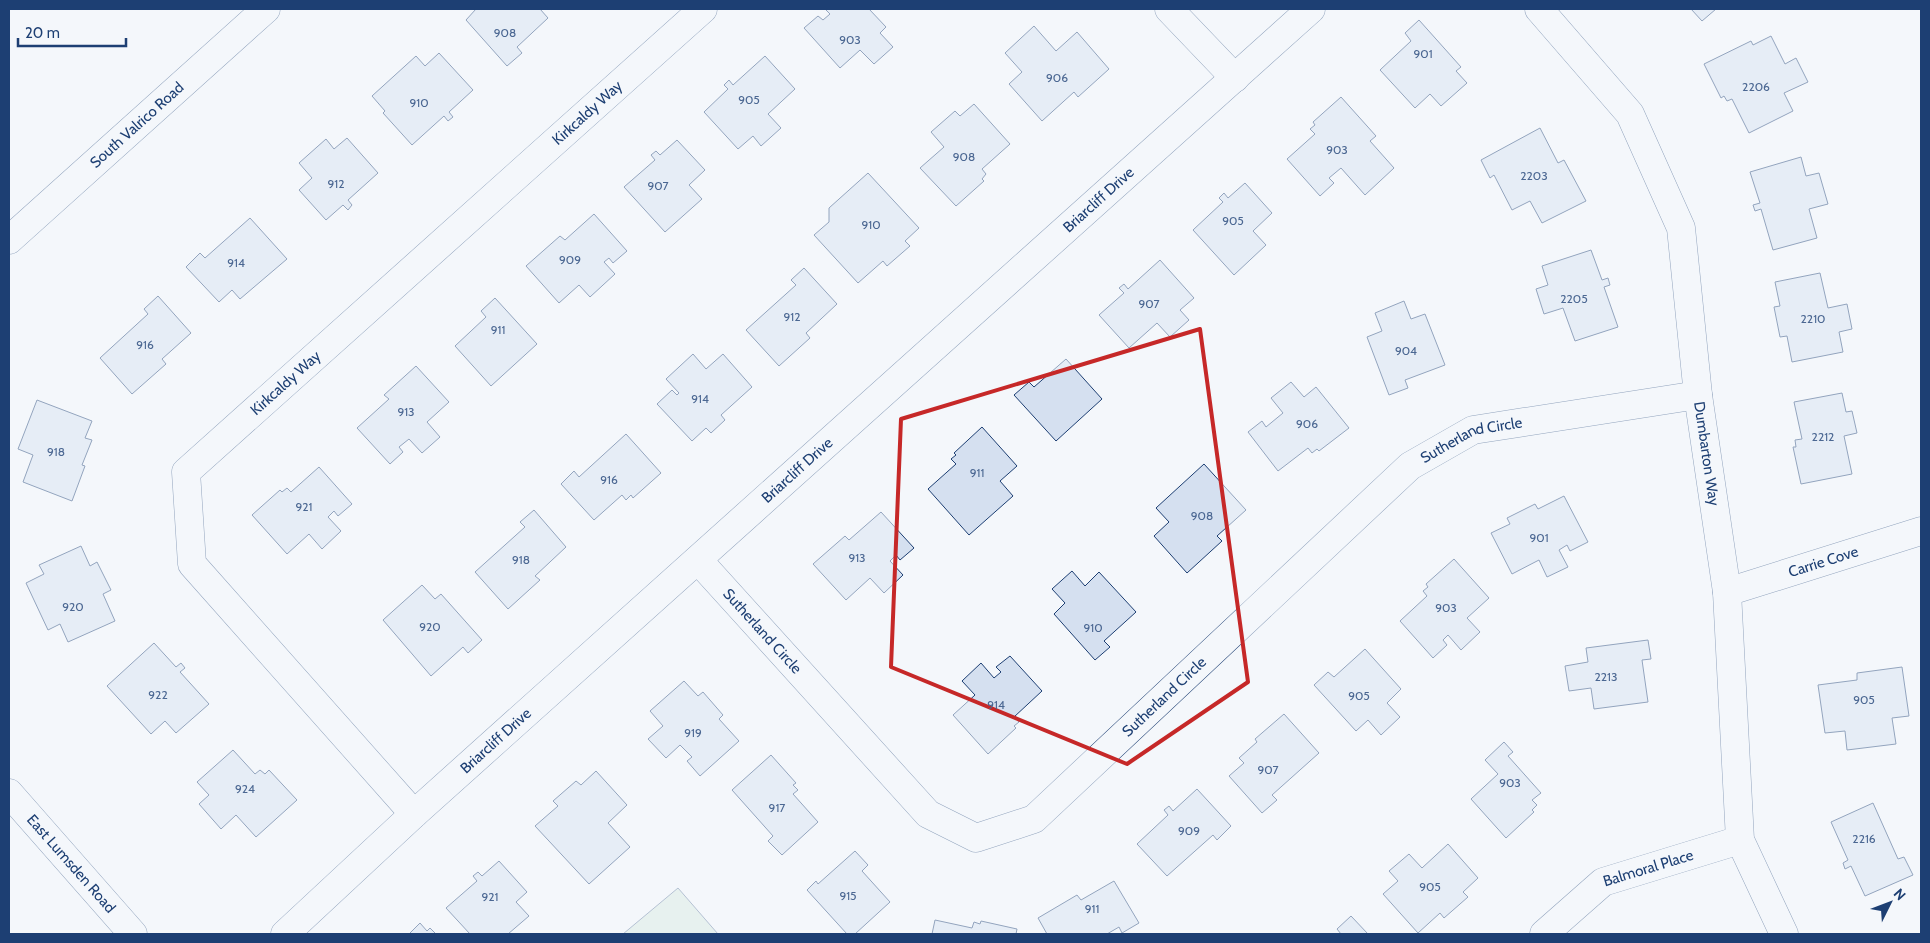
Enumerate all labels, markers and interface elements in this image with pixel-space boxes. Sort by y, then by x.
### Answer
scale bar [18,15,125,47]
text: 20 m [25,24,60,42]
house number: 908 [494,25,516,40]
house number: 903 [839,32,861,47]
house number: 901 [1413,46,1433,61]
house number: 906 [1046,70,1068,85]
street label: Kirkcaldy Way [548,76,626,149]
street label: South Valrico Road [86,78,187,172]
house number: 2206 [1742,79,1770,94]
house number: 905 [738,92,760,107]
house number: 910 [409,95,429,110]
house number: 903 [1326,142,1348,157]
house number: 908 [953,149,975,164]
street label: Briarcliff Drive [1059,163,1138,236]
house number: 2203 [1520,168,1548,183]
house number: 912 [327,176,345,191]
house number: 907 [647,178,669,193]
house number: 905 [1222,213,1244,228]
house number: 910 [861,217,881,232]
house number: 909 [559,252,581,267]
house number: 914 [227,255,245,270]
house number: 2205 [1560,291,1588,306]
house number: 907 [1138,296,1160,311]
house number: 912 [783,309,801,324]
house number: 2210 [1801,311,1825,326]
house number: 911 [491,322,505,337]
house number: 916 [136,337,154,352]
house number: 904 [1395,343,1417,358]
street label: Kirkcaldy Way [247,347,325,419]
house number: 914 [691,391,709,406]
street label: Dumbarton Way [1690,400,1723,507]
house number: 913 [397,404,415,419]
street label: Sutherland Circle [1417,413,1524,467]
house number: 906 [1296,416,1318,431]
house number: 2212 [1812,429,1834,444]
street label: Briarcliff Drive [758,433,837,507]
house number: 918 [47,444,65,459]
house number: 911 [970,465,984,480]
house number: 916 [600,472,618,487]
house number: 921 [295,499,313,514]
house number: 908 [1191,508,1213,523]
house number: 901 [1529,530,1549,545]
street label: Carrie Cove [1786,542,1861,581]
house number: 913 [848,550,866,565]
house number: 918 [512,552,530,567]
street label: Sutherland Circle [719,585,806,678]
house number: 920 [62,599,84,614]
house number: 903 [1435,600,1457,615]
house number: 920 [419,619,441,634]
house number: 910 [1083,620,1103,635]
street label: Sutherland Circle [1119,653,1210,740]
house number: 2213 [1595,669,1617,684]
house number: 922 [148,687,168,702]
house number: 905 [1348,688,1370,703]
house number: 905 [1853,692,1875,707]
house number: 914 [987,697,1005,712]
street label: Briarcliff Drive [457,704,535,777]
house number: 919 [684,725,702,740]
house number: 907 [1257,762,1279,777]
house number: 903 [1499,775,1521,790]
house number: 924 [235,781,255,796]
house number: 917 [769,800,785,815]
street label: East Lumsden Road [23,811,119,917]
house number: 909 [1178,823,1200,838]
house number: 2216 [1852,831,1876,846]
street label: Balmoral Place [1601,846,1696,890]
north arrow [1865,878,1915,928]
house number: 905 [1419,879,1441,894]
text: N [1890,885,1910,904]
house number: 915 [839,888,857,903]
house number: 921 [481,889,499,904]
house number: 911 [1085,901,1099,916]

